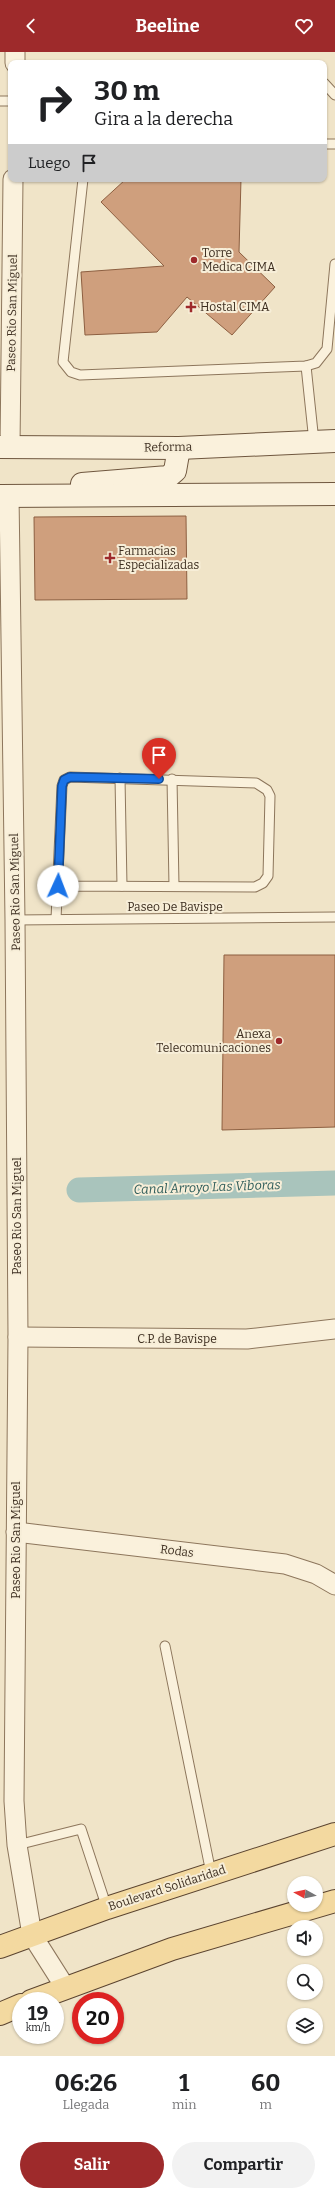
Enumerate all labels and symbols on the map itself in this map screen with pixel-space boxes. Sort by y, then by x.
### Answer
place label: Torre Medica CIMA [202,246,276,274]
street label: Paseo Rio San Miguel [4,254,20,372]
marker: Torre Medica CIMA [189,255,199,265]
place label: Hostal CIMA [200,300,270,314]
marker: Hostal CIMA [185,301,197,313]
street label: Reforma [144,440,193,454]
place label: Farmacias Especializadas [118,544,200,572]
marker: Farmacias Especializadas [105,553,115,563]
pin [142,738,176,779]
street label: Paseo Rio San Miguel [7,833,23,951]
position arrow [37,865,79,907]
street label: Paseo De Bavispe [127,900,223,914]
place label: Anexa Telecomunicaciones [156,1027,271,1055]
marker: Anexa Telecomunicaciones [274,1036,284,1046]
street label: Paseo Rio San Miguel [10,1157,24,1275]
water label: Canal Arroyo Las Viboras [133,1177,281,1197]
street label: C.P. de Bavispe [137,1332,217,1346]
street label: Paseo Rio San Miguel [9,1481,23,1599]
street label: Rodas [159,1542,195,1560]
street label: Boulevard Solidaridad [106,1862,228,1914]
north arrow [287,1876,323,1912]
speed limit sign: 20 [72,1992,124,2044]

